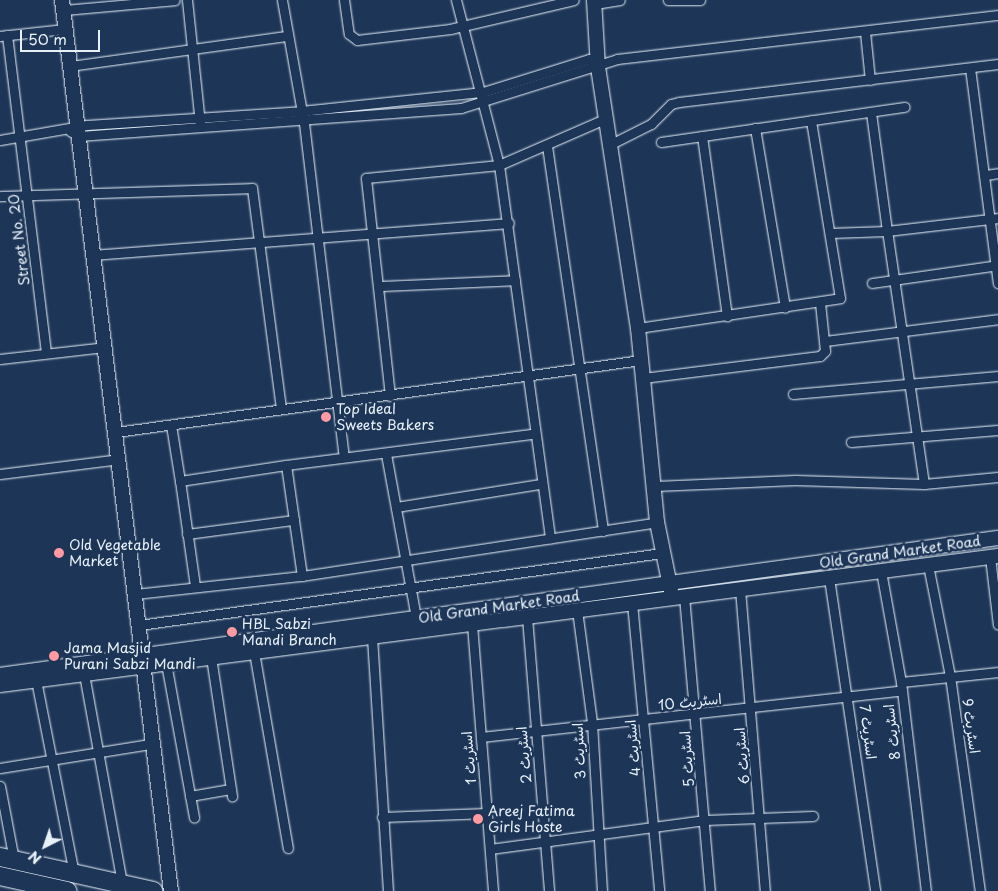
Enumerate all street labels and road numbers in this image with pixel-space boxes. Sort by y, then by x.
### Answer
street label: Street No. 20 [5,193,33,287]
street label: Old Grand Market Road [818,532,982,572]
street label: Old Grand Market Road [417,587,581,627]
street label: اسٹریٹ 10 [657,690,723,714]
street label: اسٹریٹ 9 [959,697,983,755]
street label: اسٹریٹ 8 [880,703,904,761]
street label: اسٹریٹ 7 [856,704,880,760]
street label: اسٹریٹ 4 [622,719,644,777]
street label: اسٹریٹ 3 [569,722,589,780]
street label: اسٹریٹ 2 [513,726,535,784]
street label: اسٹریٹ 6 [731,727,753,785]
street label: اسٹریٹ 5 [677,730,697,788]
street label: اسٹریٹ 1 [458,731,480,785]

